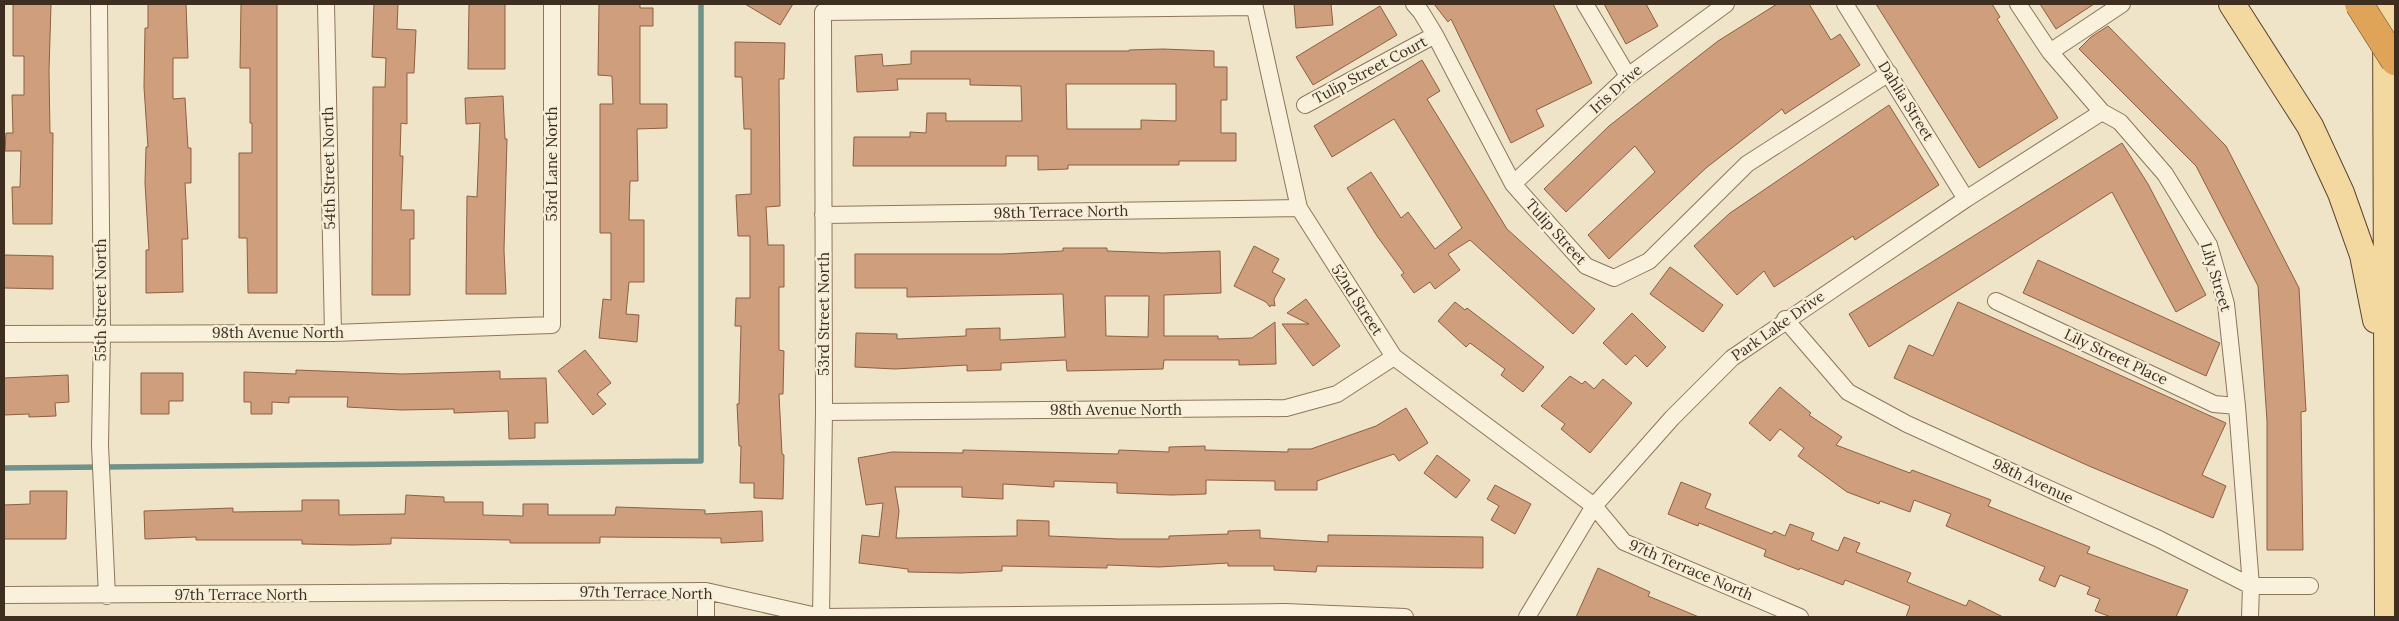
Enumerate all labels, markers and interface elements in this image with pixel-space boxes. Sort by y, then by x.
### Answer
street label: Tulip Street Court [1309,31,1430,108]
street label: Dahlia Street [1874,57,1939,144]
street label: Iris Drive [1586,60,1646,117]
street label: 54th Street North [318,106,339,230]
street label: 53rd Lane North [542,106,561,222]
street label: Tulip Street [1522,195,1591,269]
street label: 98th Terrace North [993,201,1129,222]
street label: 55th Street North [91,238,110,362]
street label: Lily Street [2197,240,2236,314]
street label: 53rd Street North [814,252,833,376]
street label: 52nd Street [1327,261,1387,339]
street label: Park Lake Drive [1727,286,1828,365]
street label: 98th Avenue North [212,323,344,342]
street label: Lily Street Place [2061,324,2171,389]
street label: 98th Avenue North [1050,400,1182,419]
street label: 98th Avenue [1990,454,2077,507]
street label: 97th Terrace North [1626,535,1756,604]
street label: 97th Terrace North [579,582,713,603]
street label: 97th Terrace North [174,585,308,604]

